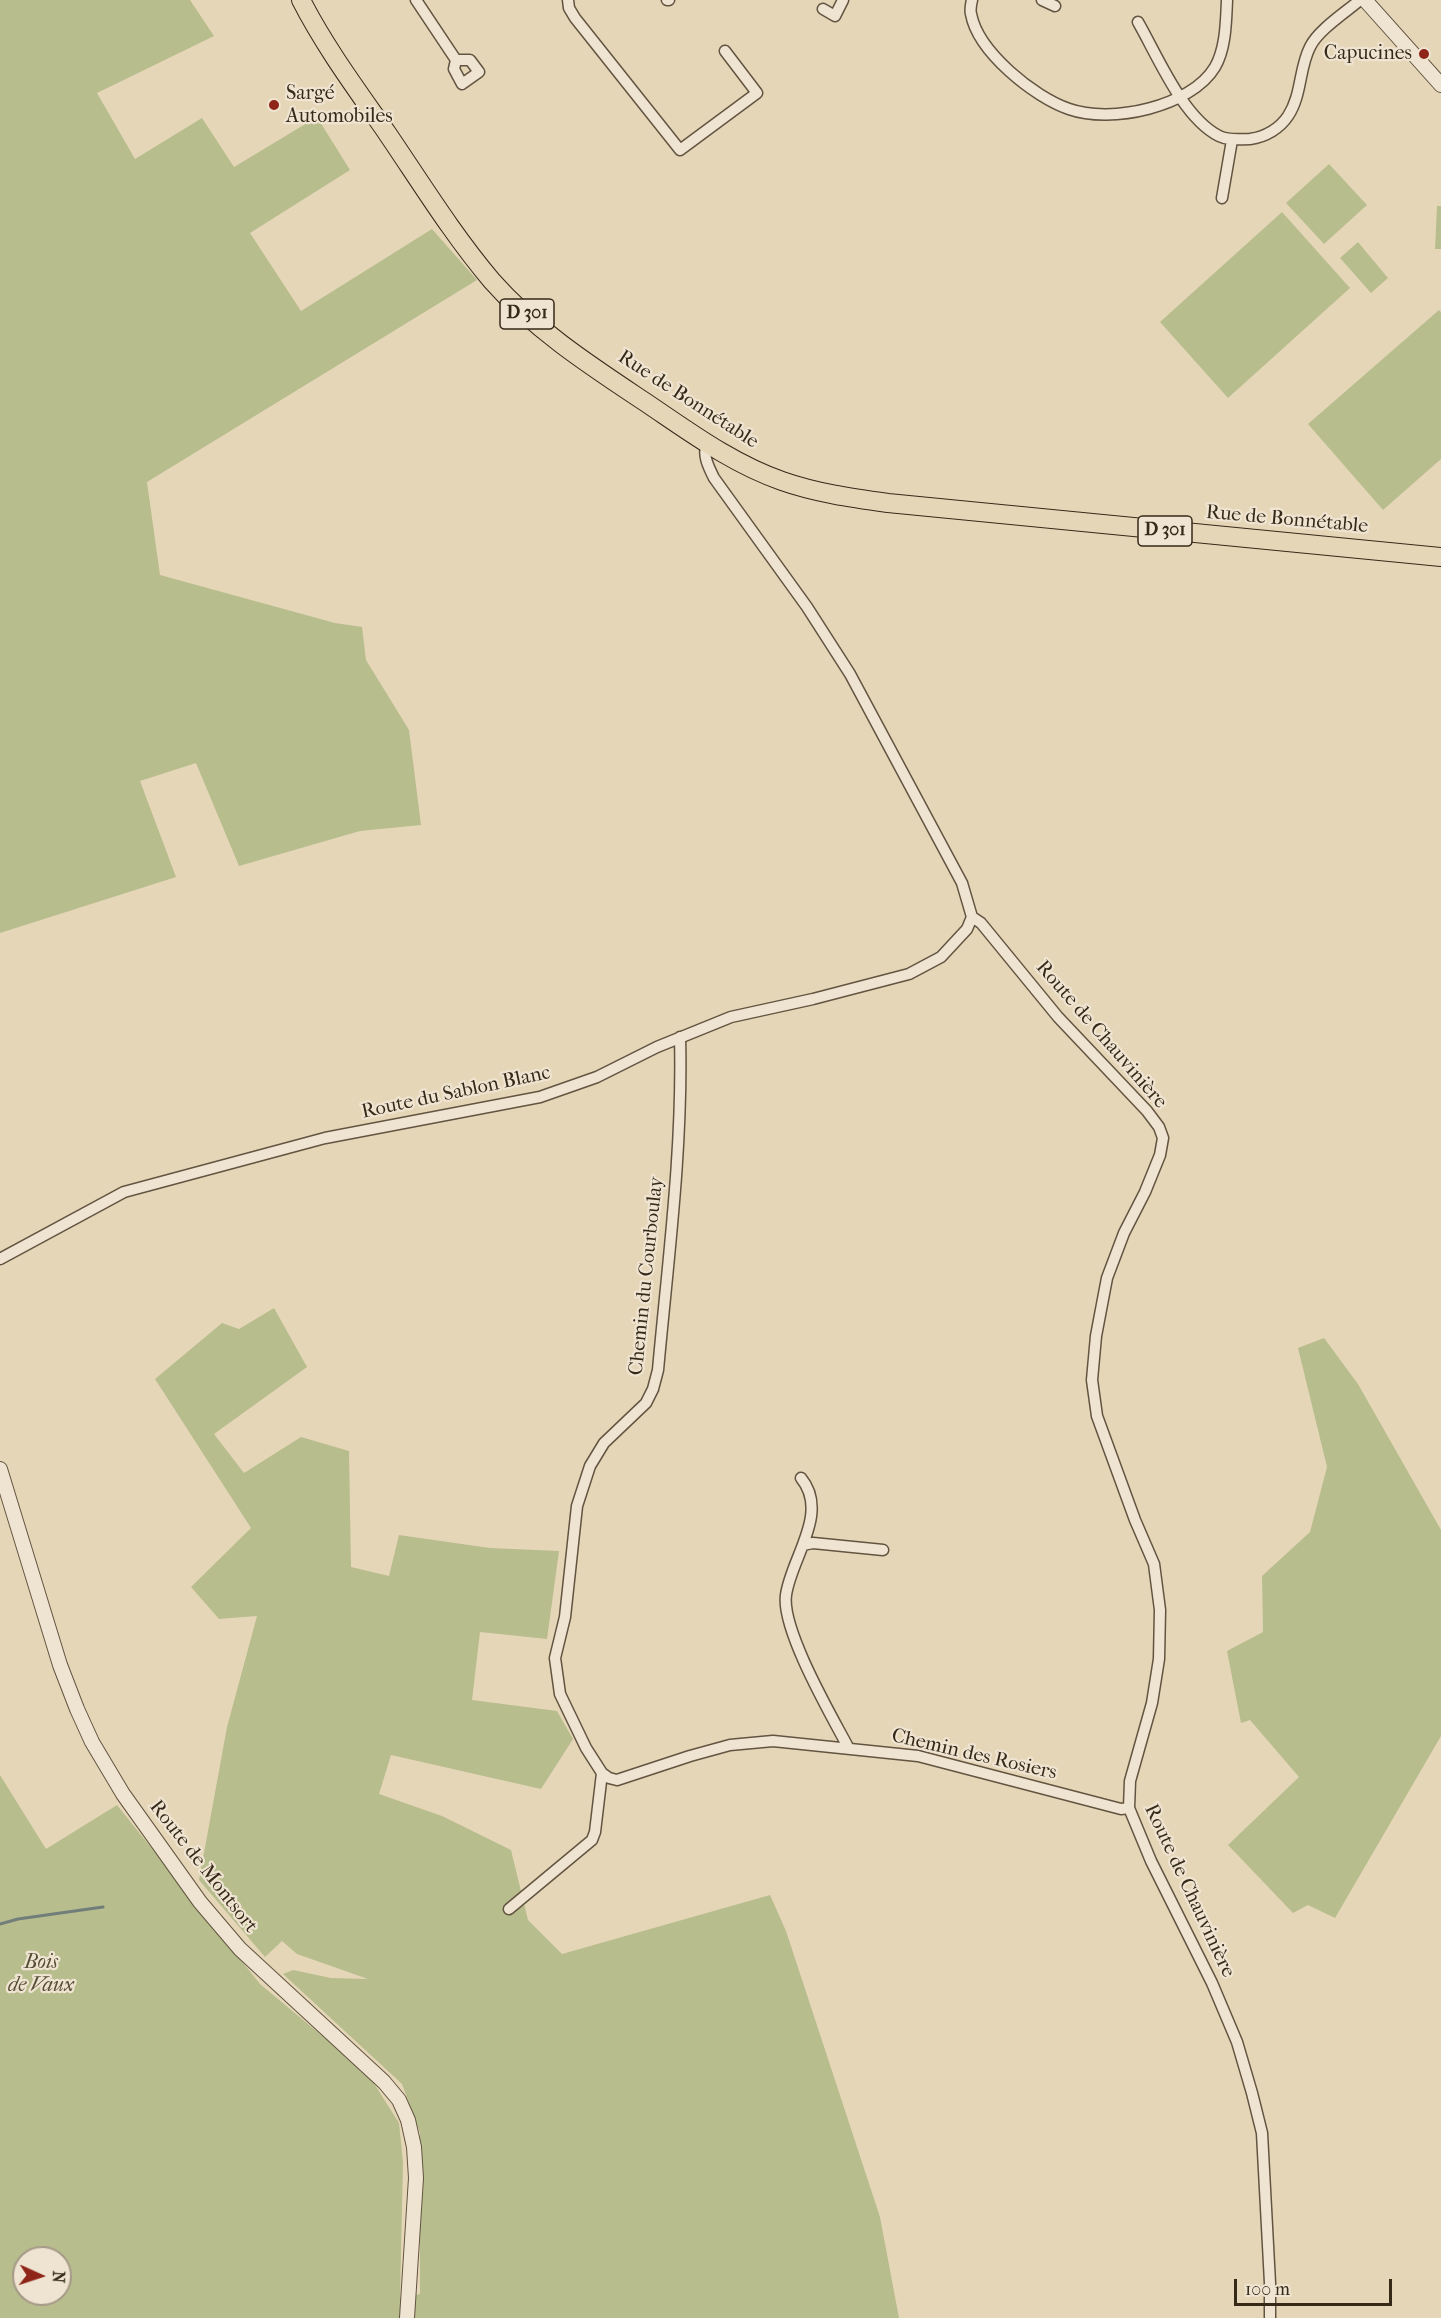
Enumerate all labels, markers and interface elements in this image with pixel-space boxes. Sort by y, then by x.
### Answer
place label: Capucines [1324,42,1412,66]
marker: Capucines [1417,47,1431,61]
place label: Sargé Automobiles [286,82,393,129]
marker: Sargé Automobiles [267,98,281,112]
road number: D 301 [500,299,554,329]
street label: Rue de Bonnétable [613,346,763,454]
street label: Rue de Bonnétable [1205,501,1369,539]
road number: D 301 [1138,516,1192,546]
street label: Route de Chauvinière [1030,956,1172,1114]
street label: Route du Sablon Blanc [359,1061,553,1125]
street label: Chemin du Courboulay [625,1176,669,1376]
street label: Chemin des Rosiers [889,1724,1059,1786]
street label: Route de Montsort [144,1796,262,1938]
street label: Route de Chauvinière [1138,1801,1240,1981]
park label: Bois de Vaux [8,1951,74,1998]
north arrow [12,2246,72,2306]
scale bar [1237,2267,1394,2305]
text: N [49,2270,68,2283]
text: 100 m [1245,2279,1290,2300]

